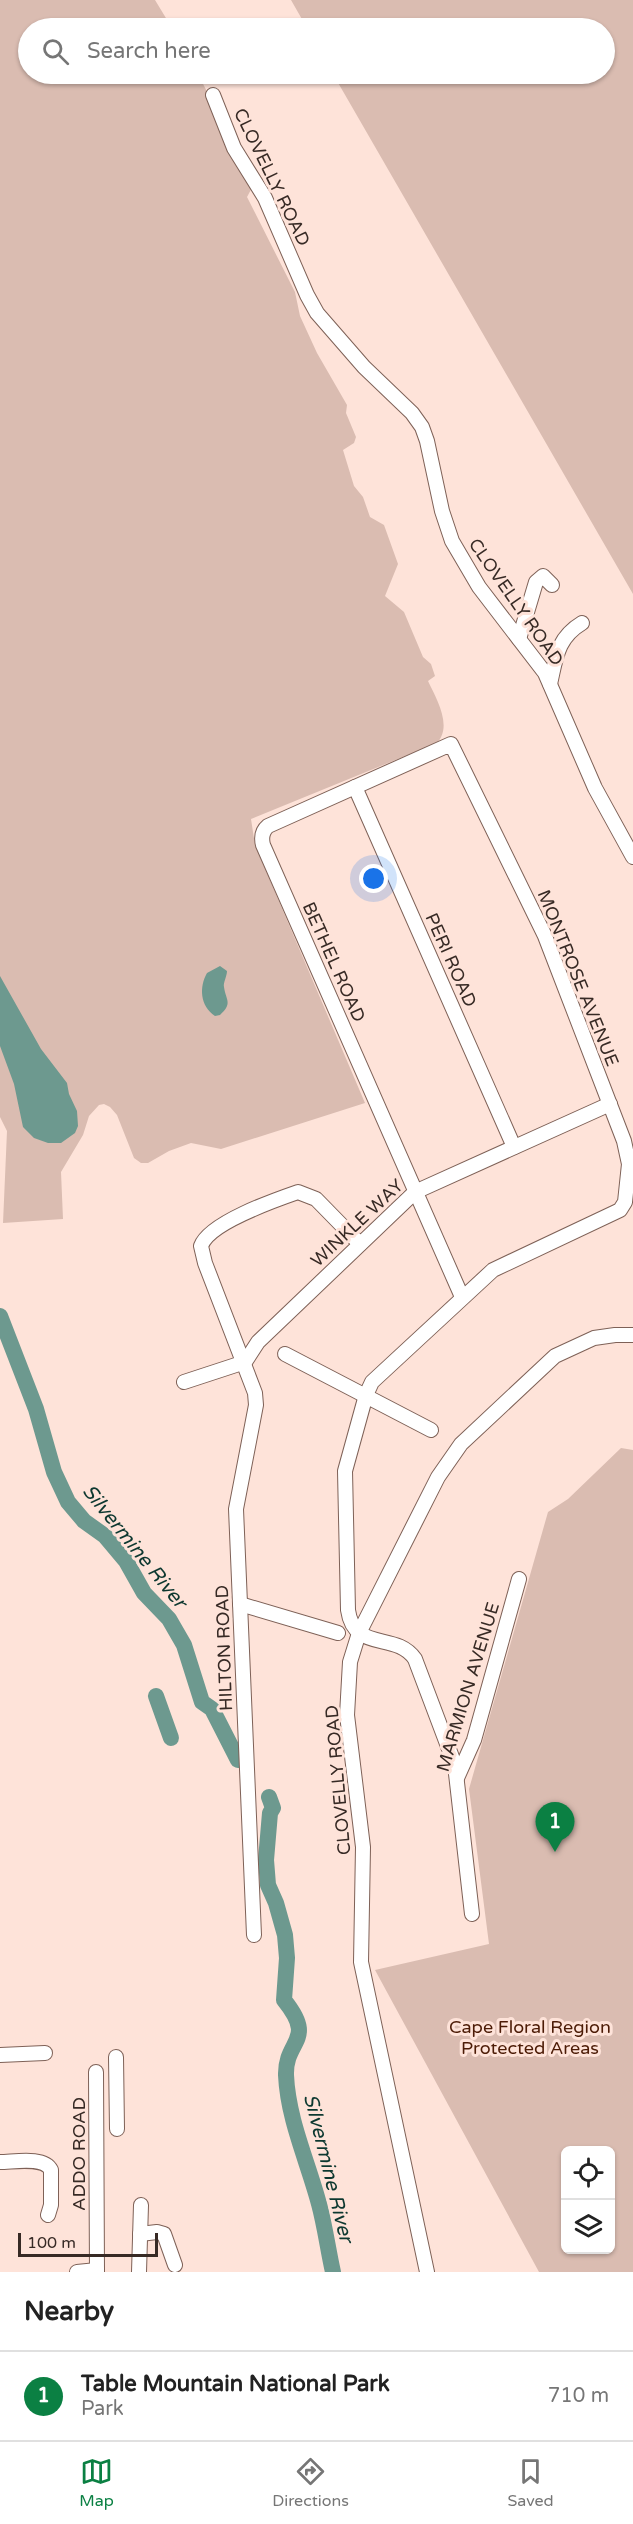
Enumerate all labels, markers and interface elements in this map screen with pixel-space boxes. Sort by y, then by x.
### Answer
search box [18,18,615,84]
icon: search [39,35,72,68]
text: Search here [87,38,211,64]
street label: CLOVELLY ROAD [229,104,315,250]
street label: CLOVELLY ROAD [464,534,568,670]
your location [359,864,388,893]
street label: MONTROSE AVENUE [533,887,623,1069]
street label: BETHEL ROAD [298,899,370,1025]
street label: PERI ROAD [421,910,481,1010]
street label: WINKLE WAY [306,1174,408,1271]
water label: Silvermine River [77,1480,193,1615]
street label: HILTON ROAD [211,1585,237,1711]
street label: MARMION AVENUE [432,1600,504,1774]
street label: CLOVELLY ROAD [320,1704,356,1856]
pin: 1 [536,1802,574,1852]
park label: Cape Floral Region Protected Areas [449,2016,611,2059]
water label: Silvermine River [298,2091,359,2247]
street label: ADDO ROAD [68,2097,90,2211]
map controls [561,2146,615,2254]
button: locate [561,2146,615,2200]
button: layers [561,2200,615,2254]
scale bar [18,2230,158,2258]
text: 100 m [27,2233,76,2253]
text: Nearby [24,2296,114,2327]
text: Table Mountain National Park [81,2371,390,2397]
text: 1 [37,2384,50,2408]
text: 710 m [548,2384,609,2408]
text: Park [81,2397,124,2421]
tab: Map [79,2455,114,2511]
tab: Directions [272,2455,349,2511]
tab: Saved [507,2455,554,2511]

